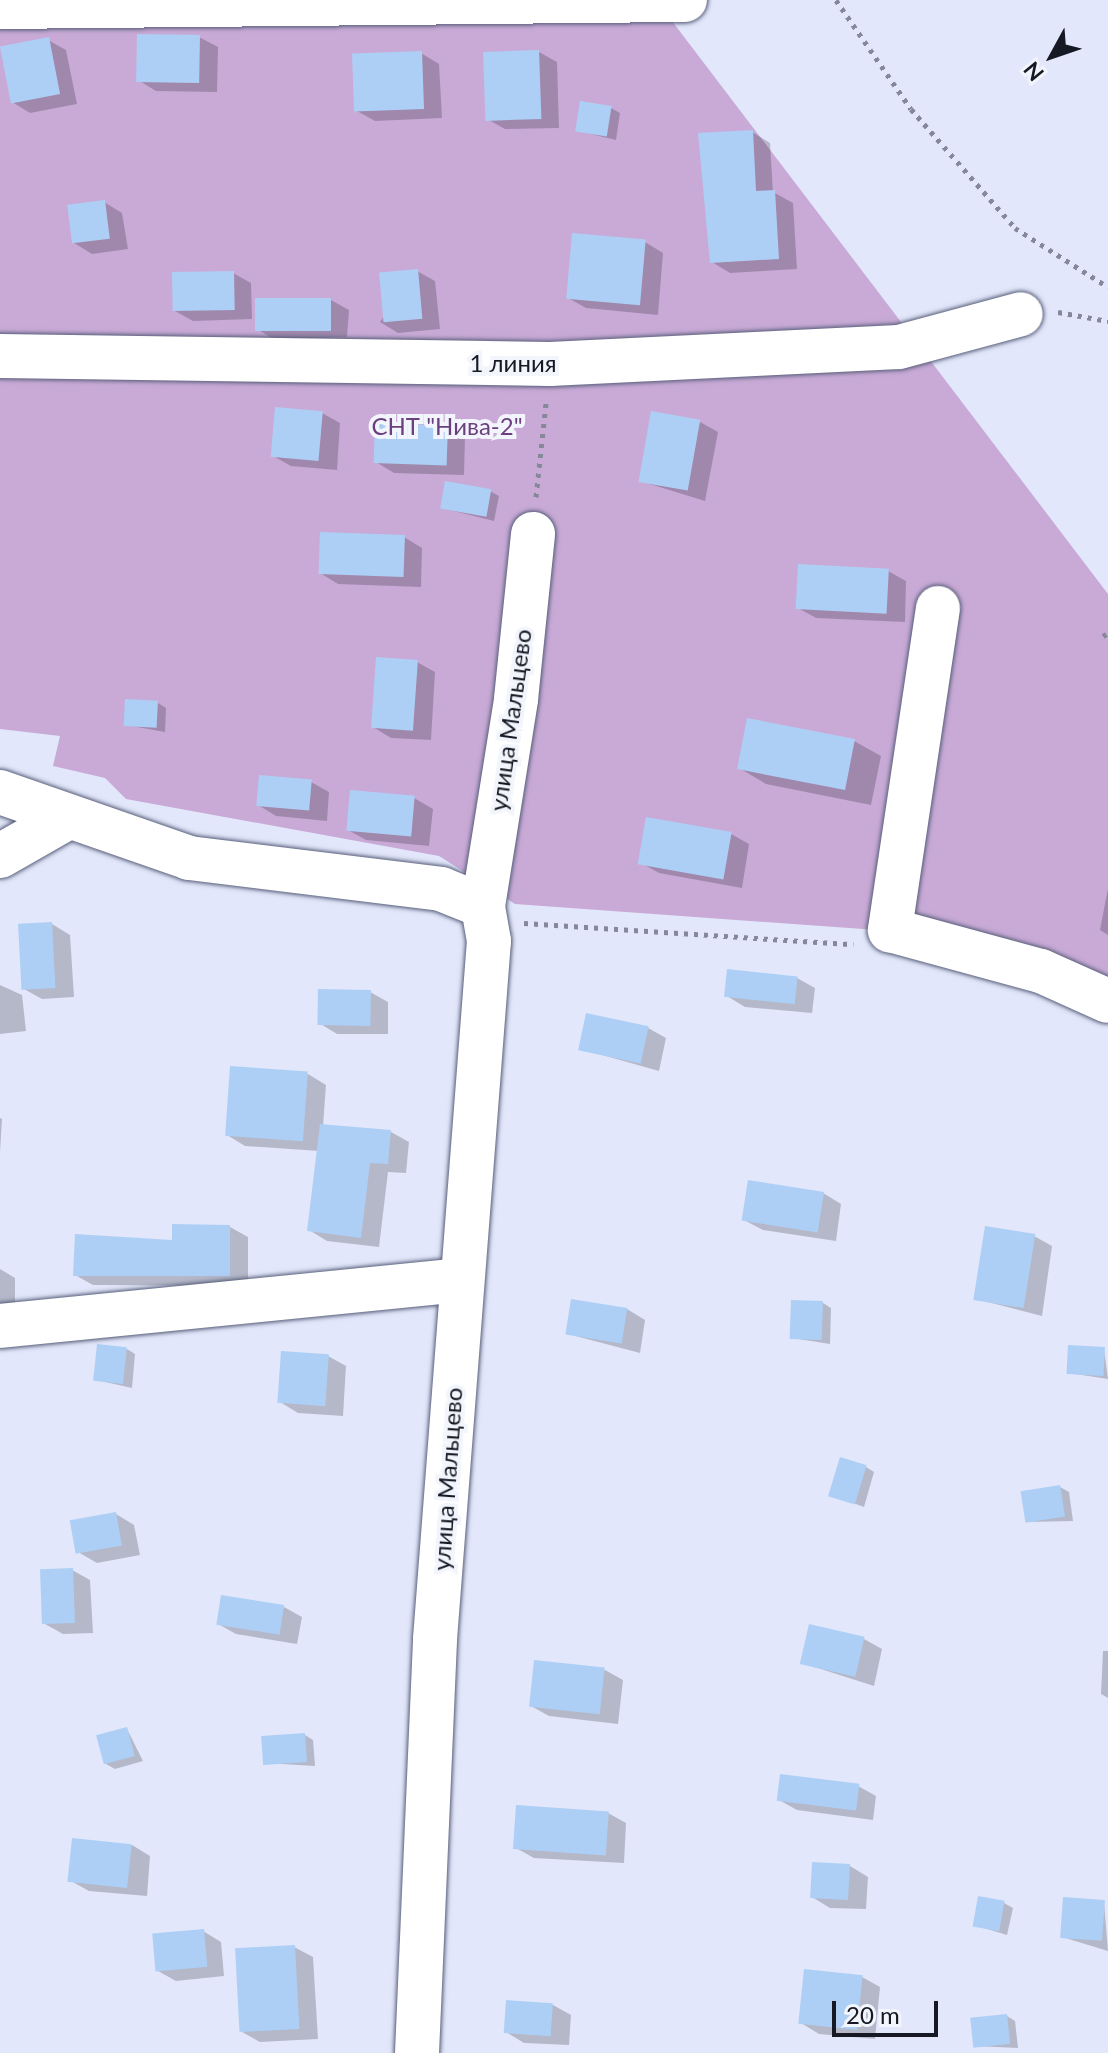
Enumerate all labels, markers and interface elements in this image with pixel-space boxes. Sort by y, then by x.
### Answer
north arrow [1012,16,1092,96]
text: N [1017,57,1049,87]
street label: 1 линия [469,349,557,377]
park label: СНТ "Нива-2" [371,412,523,440]
street label: улица Мальцево [483,627,537,813]
street label: улица Мальцево [426,1386,468,1572]
scale bar [836,1985,942,2035]
text: 20 m [846,2000,900,2029]

